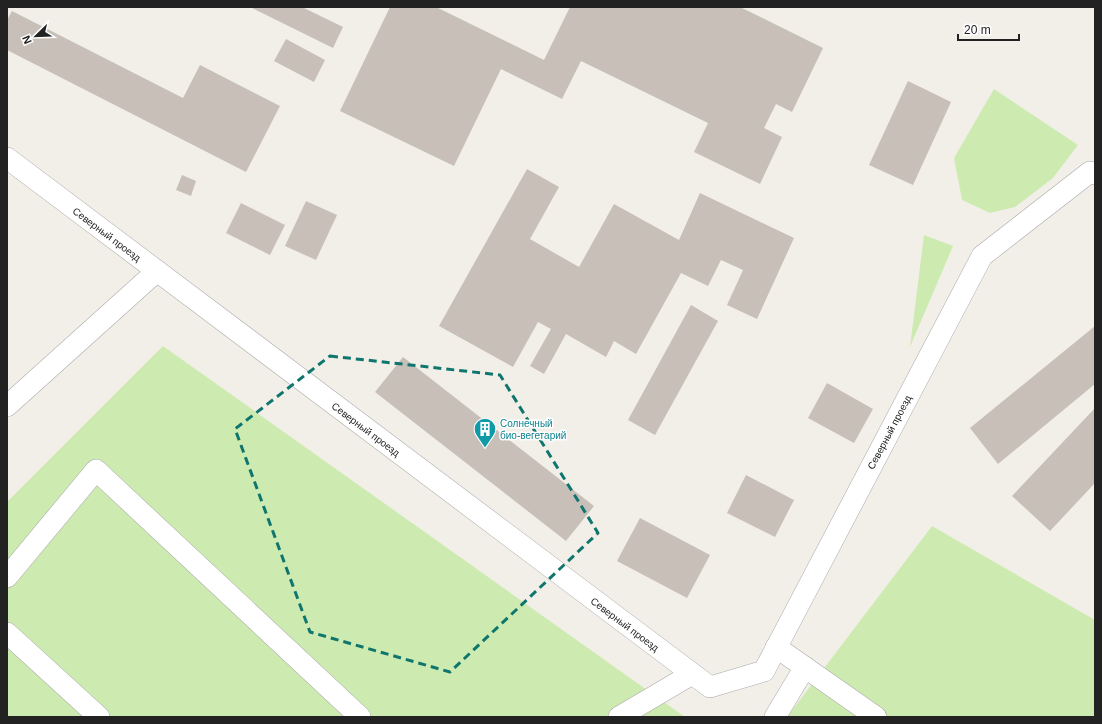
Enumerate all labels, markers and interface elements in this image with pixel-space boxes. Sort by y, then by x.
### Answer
north arrow [16,16,56,56]
scale bar [958,16,1019,42]
text: 20 m [964,23,991,37]
text: N [20,34,34,46]
street label: Северный проезд [71,205,143,264]
street label: Северный проезд [865,393,914,471]
street label: Северный проезд [330,400,402,459]
building icon: Солнечный био-вегетарий [472,416,498,449]
place label: Солнечный био-вегетарий [500,418,566,441]
street label: Северный проезд [589,595,661,654]

